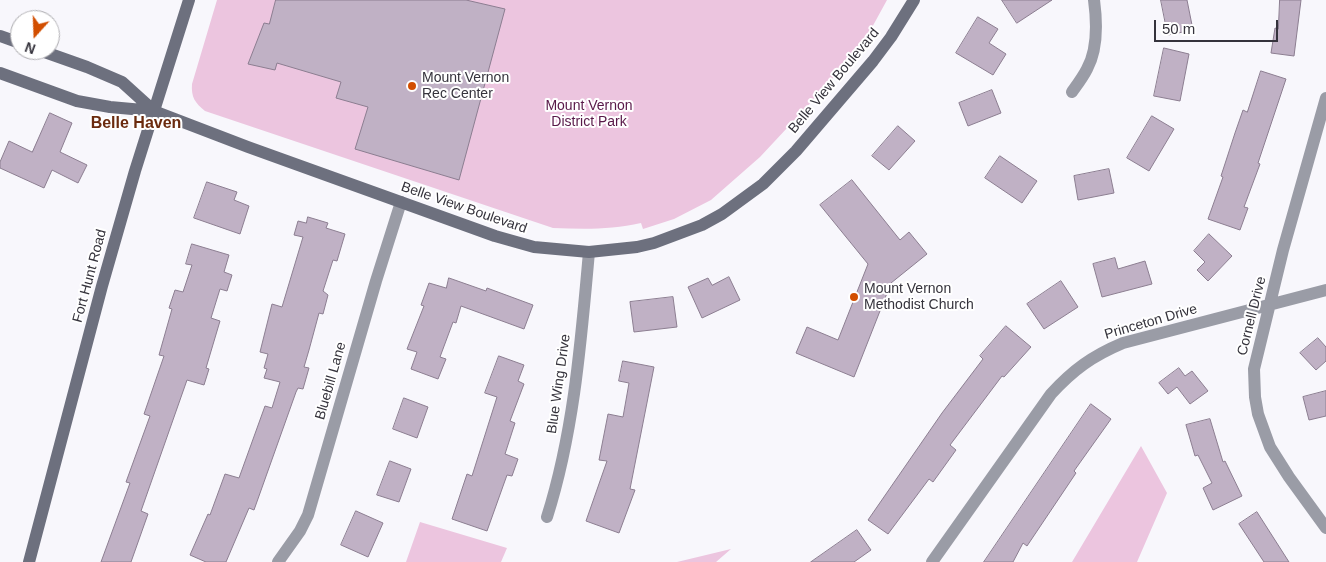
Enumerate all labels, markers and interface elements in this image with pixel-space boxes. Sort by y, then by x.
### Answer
north arrow [10,10,60,60]
scale bar [1156,10,1280,42]
text: 50 m [1162,20,1195,37]
street label: Belle View Boulevard [785,25,883,137]
text: N [23,39,38,57]
place label: Mount Vernon Rec Center [422,70,509,102]
marker: Mount Vernon Rec Center [406,80,418,92]
park label: Mount Vernon District Park [545,98,633,130]
district label: Belle Haven [91,114,181,134]
street label: Belle View Boulevard [399,179,529,237]
street label: Fort Hunt Road [70,228,110,324]
street label: Cornell Drive [1234,275,1270,357]
place label: Mount Vernon Methodist Church [864,281,974,314]
marker: Mount Vernon Methodist Church [848,291,860,303]
street label: Princeton Drive [1103,301,1199,343]
street label: Blue Wing Drive [544,333,574,435]
street label: Bluebill Lane [312,340,350,422]

